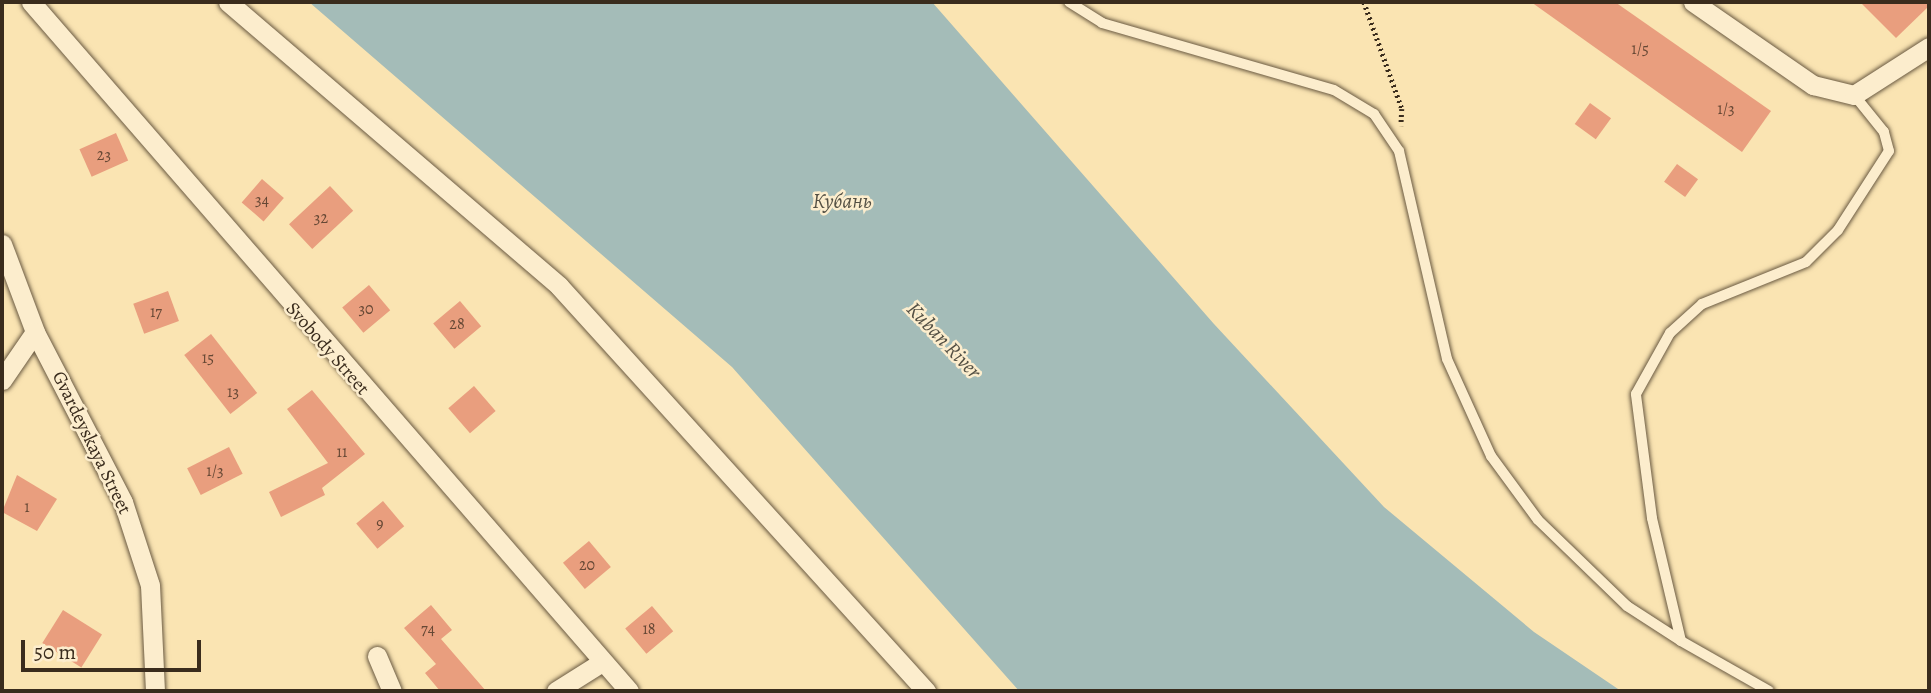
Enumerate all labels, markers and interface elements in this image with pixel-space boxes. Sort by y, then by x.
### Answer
house number: 1/5 [1631,39,1649,59]
house number: 1/3 [1717,99,1735,119]
house number: 23 [97,145,111,165]
water label: Кубань [812,188,872,214]
house number: 34 [255,190,269,210]
house number: 32 [314,208,328,228]
water label: Kuban River [901,297,987,383]
street label: Svobody Street [280,298,374,400]
house number: 30 [358,299,374,319]
house number: 17 [150,302,162,322]
house number: 28 [449,314,465,334]
house number: 15 [202,348,214,368]
street label: Gvardeyskaya Street [47,368,135,518]
house number: 13 [227,382,239,402]
house number: 11 [337,442,347,462]
house number: 1/3 [206,461,224,481]
house number: 1 [24,497,30,517]
house number: 9 [376,514,384,534]
house number: 20 [579,555,595,575]
house number: 74 [421,619,435,639]
house number: 18 [642,619,656,639]
scale bar [24,626,205,670]
text: 50 m [34,638,76,666]

